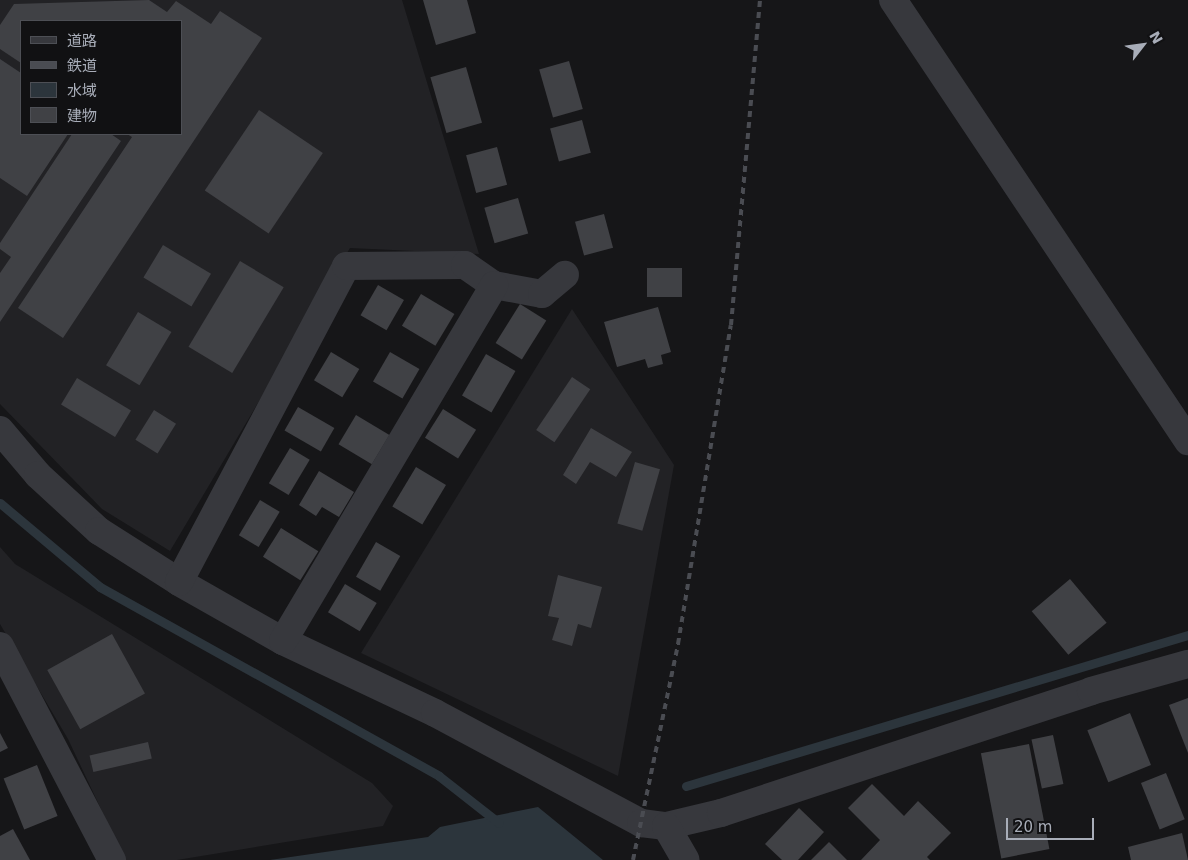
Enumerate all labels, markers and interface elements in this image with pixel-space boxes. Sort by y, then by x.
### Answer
legend [20,20,182,135]
north arrow [1118,20,1168,70]
text: N [1146,28,1166,47]
text: 道路 [67,32,97,50]
text: 鉄道 [67,57,97,75]
text: 水域 [67,82,97,100]
text: 建物 [67,107,97,125]
scale bar [1008,808,1096,840]
text: 20 m [1014,818,1052,836]

